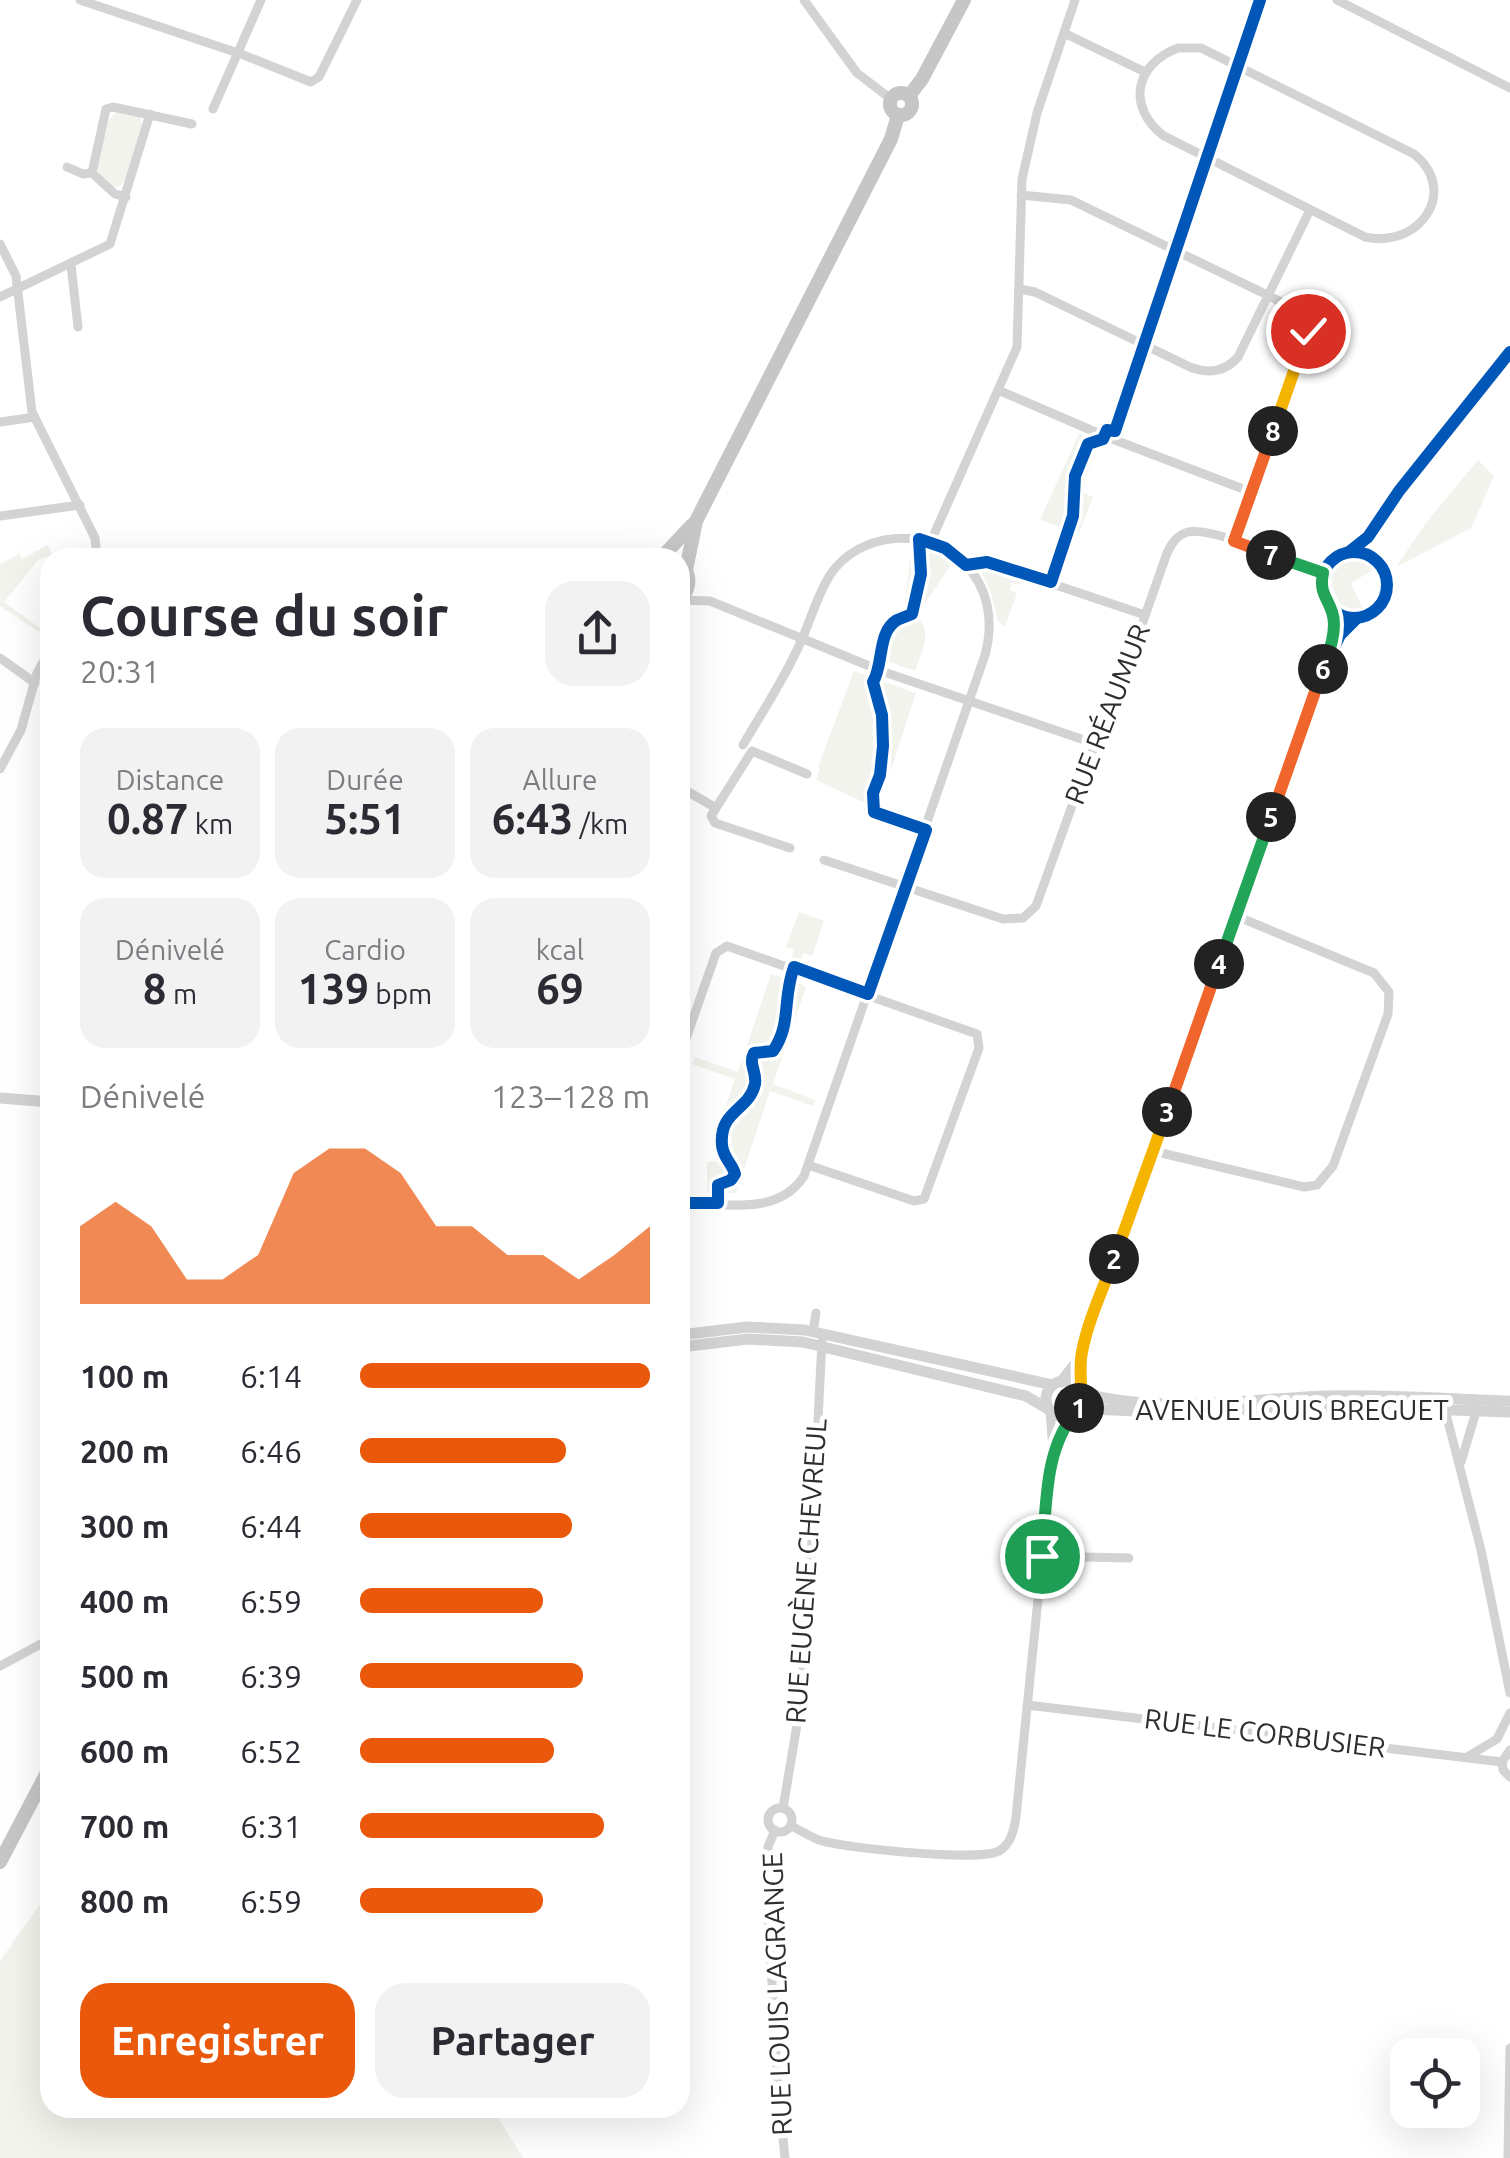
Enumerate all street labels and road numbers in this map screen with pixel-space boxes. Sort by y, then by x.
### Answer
street label: RUE RÉAUMUR [1057,619,1155,808]
street label: AVENUE LOUIS BREGUET [1135,1394,1449,1425]
street label: RUE EUGÈNE CHEVREUL [778,1417,832,1725]
street label: RUE LE CORBUSIER [1143,1702,1388,1763]
street label: RUE LOUIS LAGRANGE [756,1852,797,2136]

